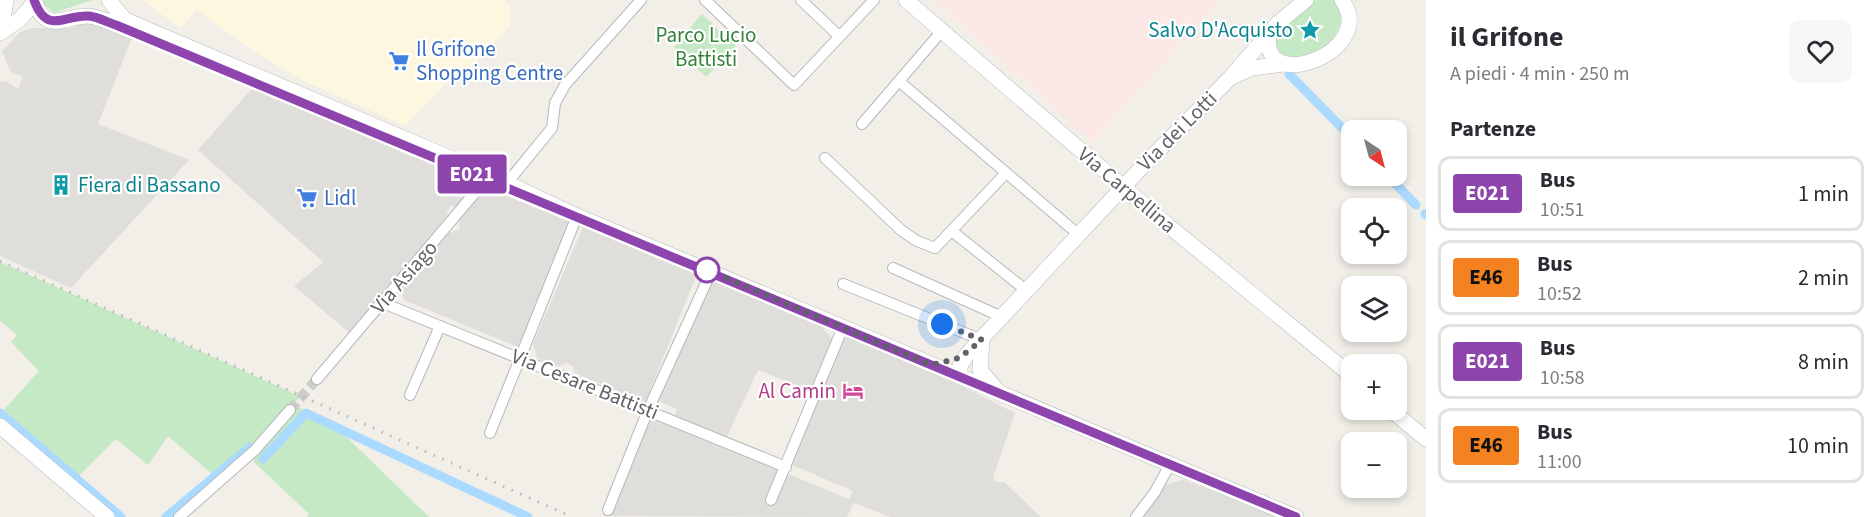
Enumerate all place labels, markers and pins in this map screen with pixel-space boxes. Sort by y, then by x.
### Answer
place label: Salvo D'Acquisto [1148,15,1293,45]
place icon: Salvo D'Acquisto [1298,18,1322,42]
place label: Il Grifone Shopping Centre [416,34,563,88]
supermarket icon: Il Grifone Shopping Centre [387,49,411,73]
place label: Fiera di Bassano [78,170,221,200]
building icon: Fiera di Bassano [49,173,73,197]
place label: Lidl [324,183,356,213]
supermarket icon: Lidl [295,186,319,210]
unlabelled marker [694,257,720,283]
place label: Al Camin [758,376,836,406]
hotel icon: Al Camin [841,379,865,403]

